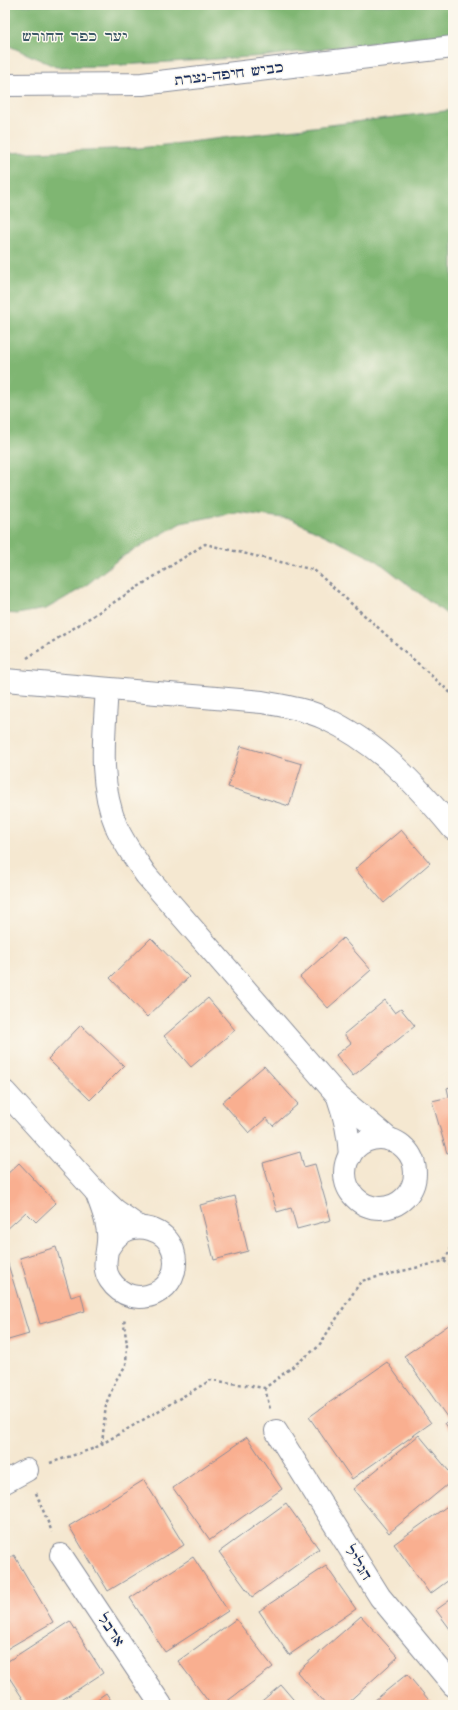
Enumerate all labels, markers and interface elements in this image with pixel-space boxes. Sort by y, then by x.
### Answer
park label: יער כפר החורש [22,27,128,46]
street label: כביש חיפה-נצרת [173,58,285,90]
street label: הגליל [340,1542,376,1584]
street label: ארבל [93,1610,129,1650]

